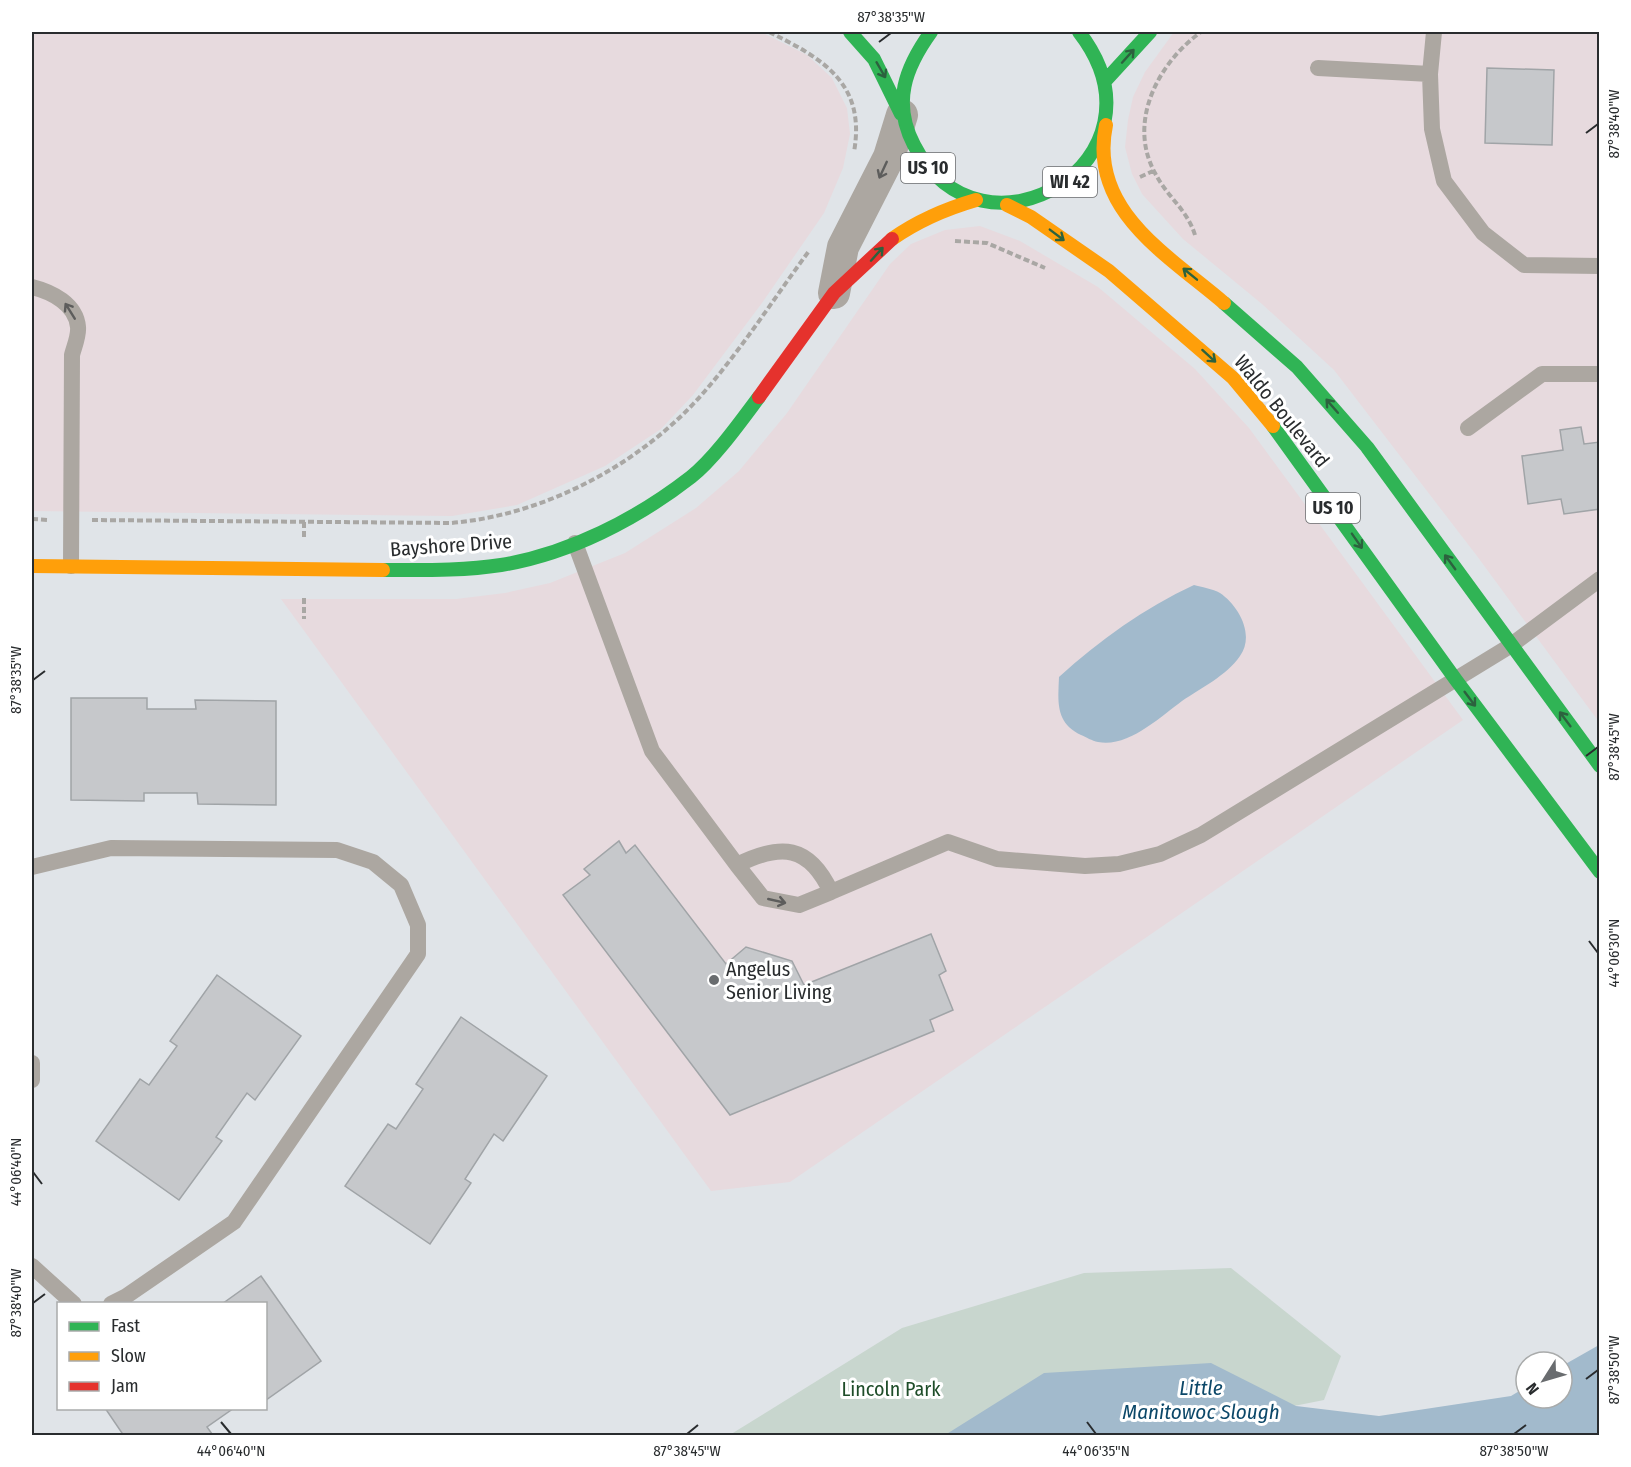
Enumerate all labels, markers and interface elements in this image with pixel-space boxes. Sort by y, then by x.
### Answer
text: 87°38'35"W [857,8,925,26]
one-way arrow [1121,48,1135,63]
one-way arrow [875,61,887,78]
text: 87°38'40"W [1605,90,1623,158]
road number: US 10 [901,153,955,183]
one-way arrow [876,161,888,179]
road number: WI 42 [1043,167,1097,197]
one-way arrow [1048,229,1064,241]
one-way arrow [870,247,884,262]
one-way arrow [1182,267,1198,280]
one-way arrow [64,303,76,320]
one-way arrow [1202,349,1217,363]
street label: Waldo Boulevard [1229,350,1335,472]
one-way arrow [1325,399,1339,414]
road number: US 10 [1306,493,1360,523]
street label: Bayshore Drive [389,529,513,561]
one-way arrow [1351,532,1363,548]
one-way arrow [1444,554,1456,570]
text: 87°38'35"W [7,646,25,714]
one-way arrow [1464,691,1476,707]
one-way arrow [1558,712,1571,728]
text: 87°38'45"W [1605,713,1623,781]
one-way arrow [768,896,787,908]
text: 44°06'30"N [1605,919,1623,987]
place label: Angelus Senior Living [726,957,832,1004]
marker: Angelus Senior Living [707,973,721,987]
text: 44°06'40"N [7,1138,25,1206]
text: 87°38'40"W [7,1269,25,1337]
legend [57,1302,267,1410]
text: Fast [111,1315,140,1337]
text: 87°38'50"W [1605,1335,1623,1405]
text: Slow [111,1345,146,1367]
north arrow [1514,1350,1574,1410]
text: Jam [111,1375,139,1397]
water label: Little Manitowoc Slough [1122,1375,1280,1425]
park label: Lincoln Park [841,1377,941,1401]
text: N [1522,1379,1543,1398]
text: 44°06'40"N [197,1442,265,1460]
text: 87°38'45"W [653,1442,721,1460]
text: 44°06'35"N [1062,1442,1130,1460]
text: 87°38'50"W [1479,1442,1549,1460]

